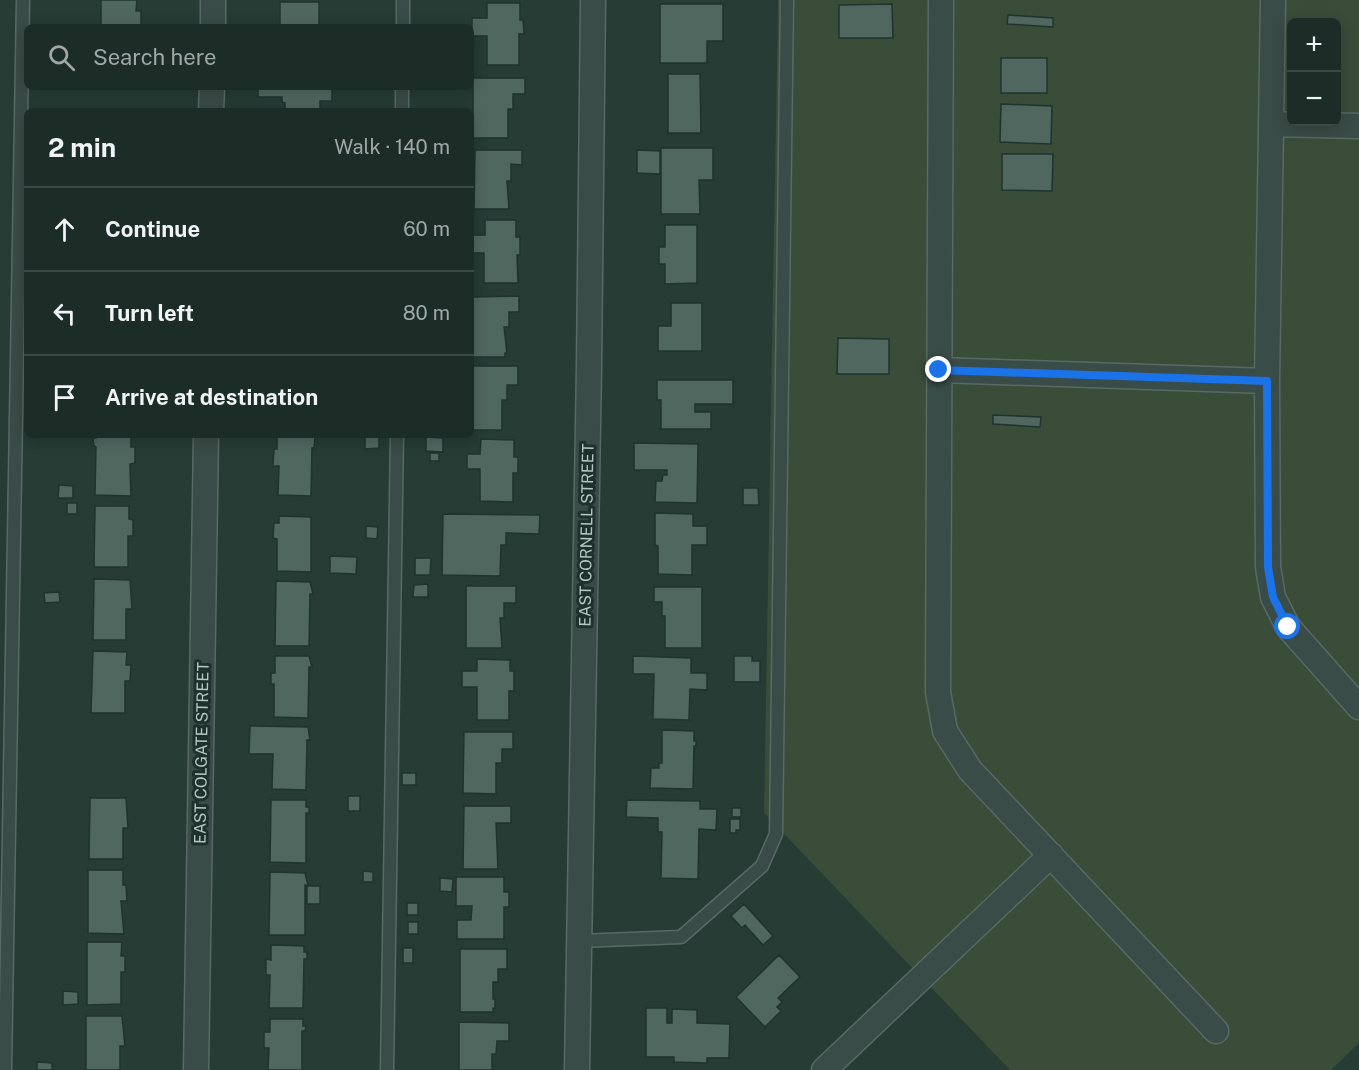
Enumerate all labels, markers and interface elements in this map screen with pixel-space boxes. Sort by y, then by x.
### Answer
map controls [1287,18,1341,126]
button: + [1287,18,1341,72]
search box [24,24,474,90]
icon: search [45,41,78,74]
text: Search here [93,44,217,70]
button: − [1287,72,1341,126]
text: 2 min [48,132,116,163]
text: Walk · 140 m [334,135,450,159]
icon: ahead [48,213,81,246]
text: Continue [105,216,200,242]
text: 60 m [403,217,450,241]
icon: left [48,297,81,330]
text: Turn left [105,300,194,326]
text: 80 m [403,301,450,325]
route end [925,356,951,382]
icon: arrive [48,381,81,414]
text: Arrive at destination [105,384,318,410]
street label: EAST CORNELL STREET [575,443,598,627]
route start [1274,613,1300,639]
street label: EAST COLGATE STREET [190,661,213,844]

